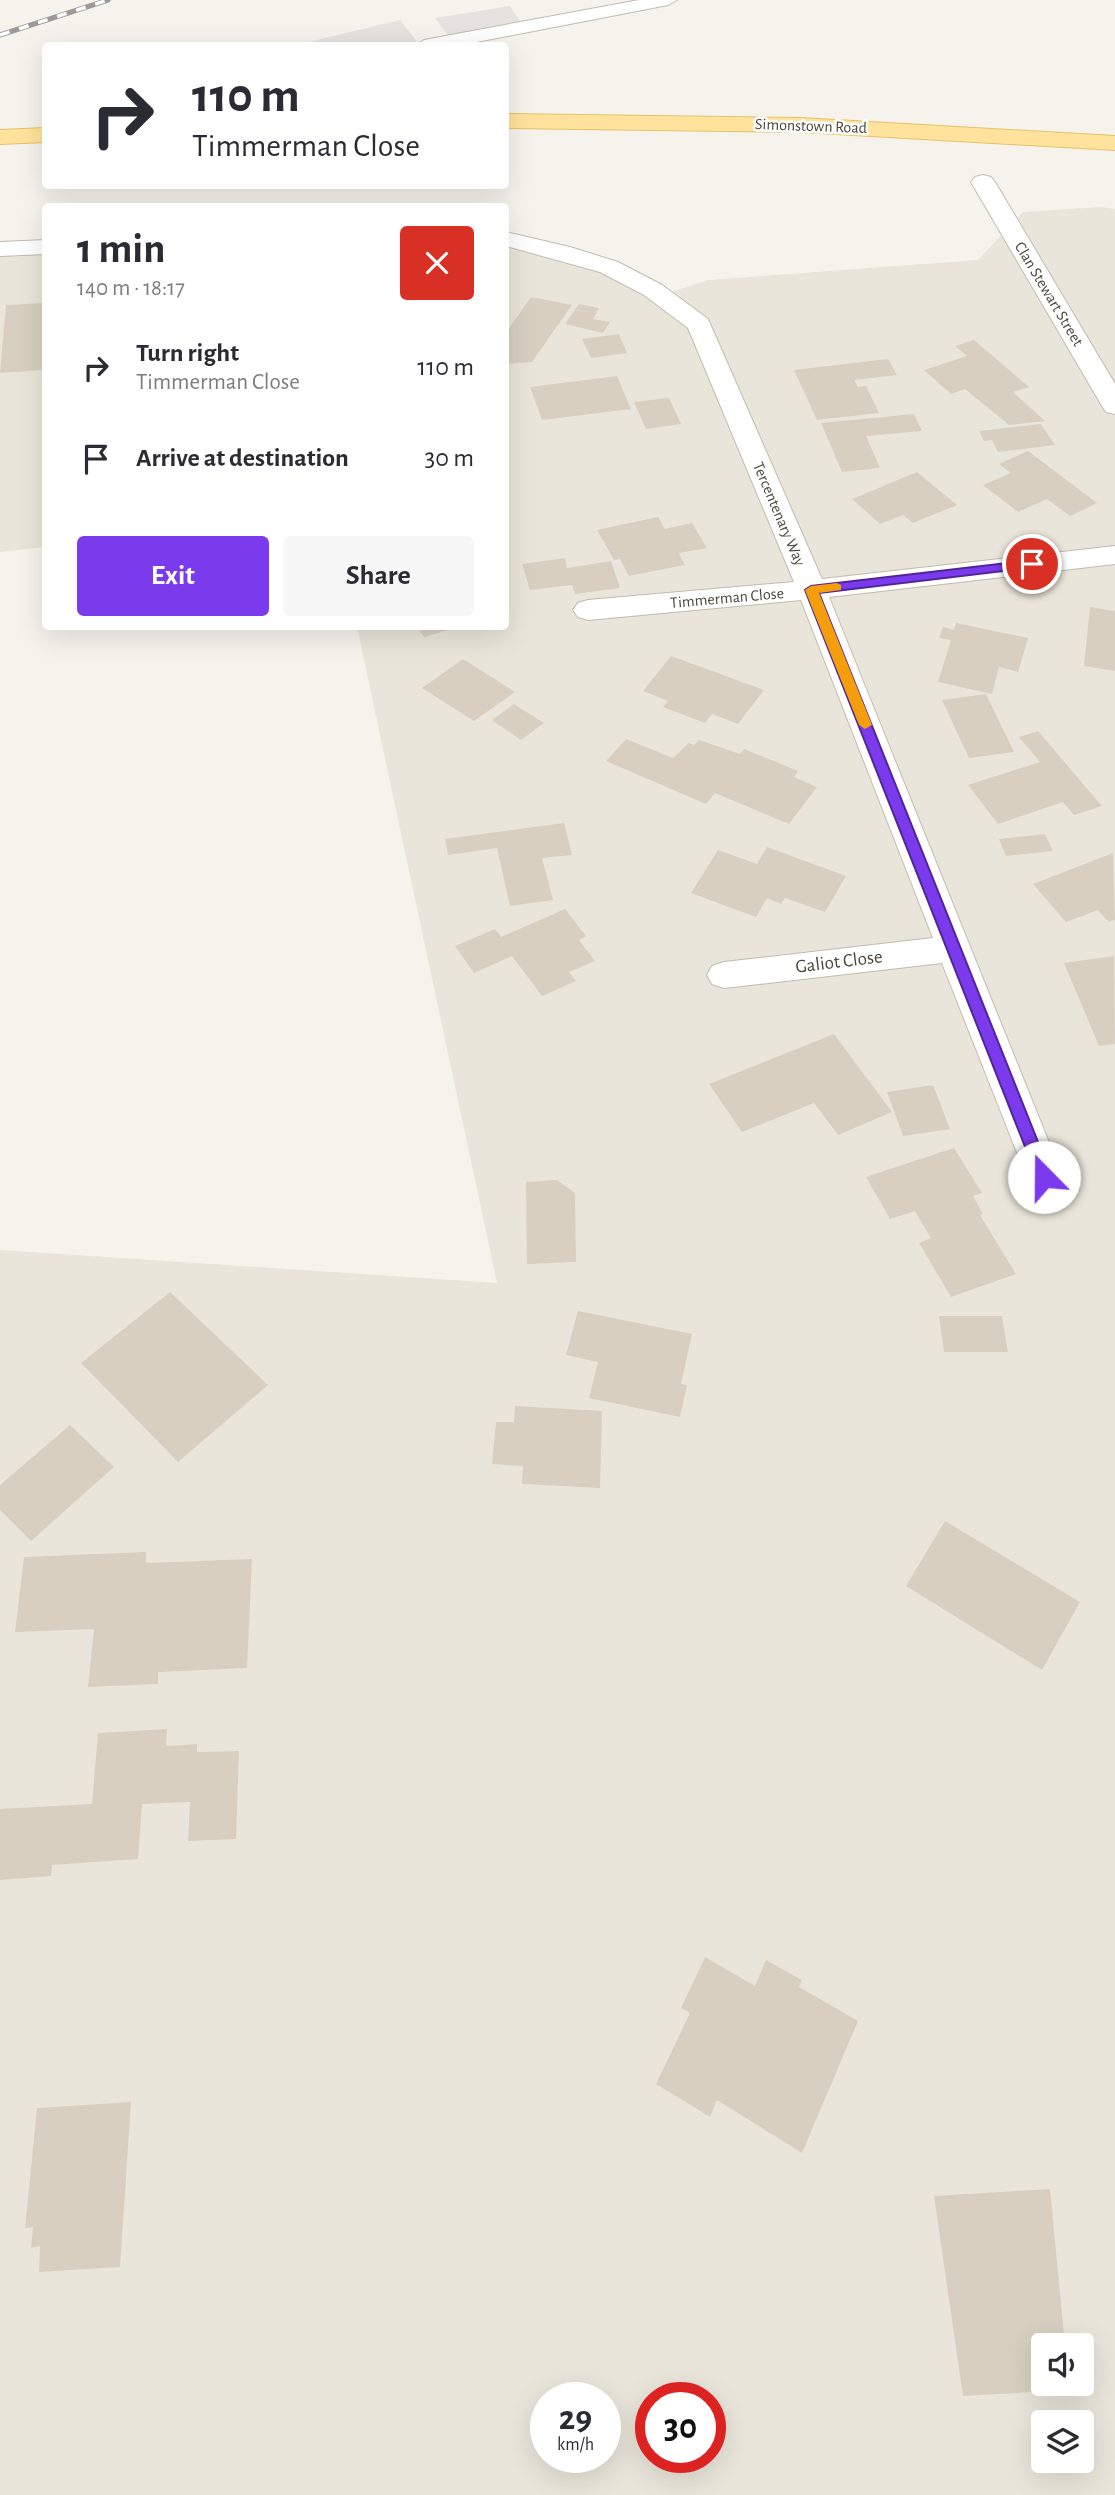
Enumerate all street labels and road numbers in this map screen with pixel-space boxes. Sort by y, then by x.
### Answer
street label: Simonstown Road [755,116,867,136]
street label: Clan Stewart Street [1012,239,1086,349]
street label: Tercentenary Way [749,460,808,569]
street label: Timmerman Close [669,585,785,611]
street label: Galiot Close [794,947,884,977]

